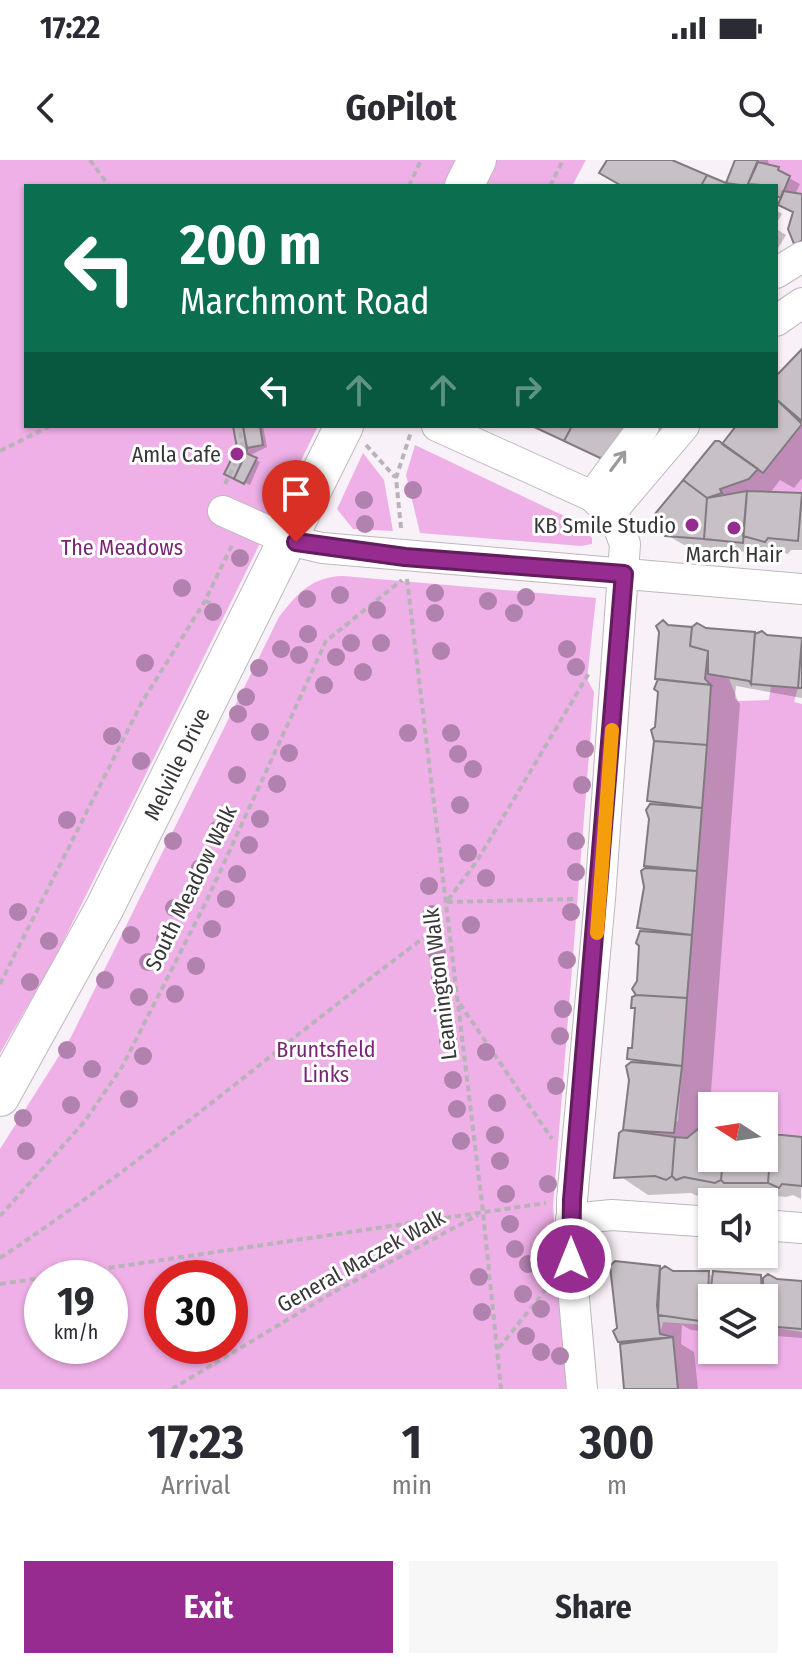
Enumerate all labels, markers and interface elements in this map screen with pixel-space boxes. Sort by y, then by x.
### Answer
text: 17:22 [40,10,100,46]
icon: back [24,86,68,130]
text: GoPilot [346,86,456,130]
icon: search [734,86,778,130]
text: 200 m [180,212,321,279]
icon: left [48,216,152,320]
text: Marchmont Road [180,280,430,324]
icon: left [253,368,297,412]
icon: ahead [337,368,381,412]
icon: ahead [421,368,465,412]
icon: right [505,368,549,412]
place label: Amla Cafe [132,441,221,468]
marker: Amla Cafe [228,445,246,463]
one-way arrow [610,451,627,472]
pin [262,460,330,542]
icon: arrive [274,472,318,516]
place label: KB Smile Studio [534,512,676,539]
marker: KB Smile Studio [683,516,701,534]
marker: March Hair [725,519,743,537]
park label: The Meadows [61,534,183,561]
place label: March Hair [686,541,783,568]
street label: Melville Drive [138,703,216,825]
street label: South Meadow Walk [139,800,243,975]
street label: Leamington Walk [417,906,463,1061]
park label: Bruntsfield Links [276,1036,376,1088]
north arrow [698,1092,778,1172]
map controls [698,1092,778,1364]
button: sound [698,1188,778,1268]
street label: General Maczek Walk [272,1203,450,1318]
position arrow [529,1217,613,1301]
speed limit sign: 30 [144,1260,248,1364]
text: 19 [57,1278,95,1326]
button: layers [698,1284,778,1364]
text: km/h [54,1320,98,1344]
text: 17:23 [147,1413,244,1471]
text: 1 [402,1413,422,1471]
text: 300 [579,1413,655,1471]
text: Arrival [161,1470,230,1501]
text: min [392,1470,432,1501]
text: m [607,1470,627,1501]
button: Exit [24,1561,393,1653]
button: Share [409,1561,778,1653]

